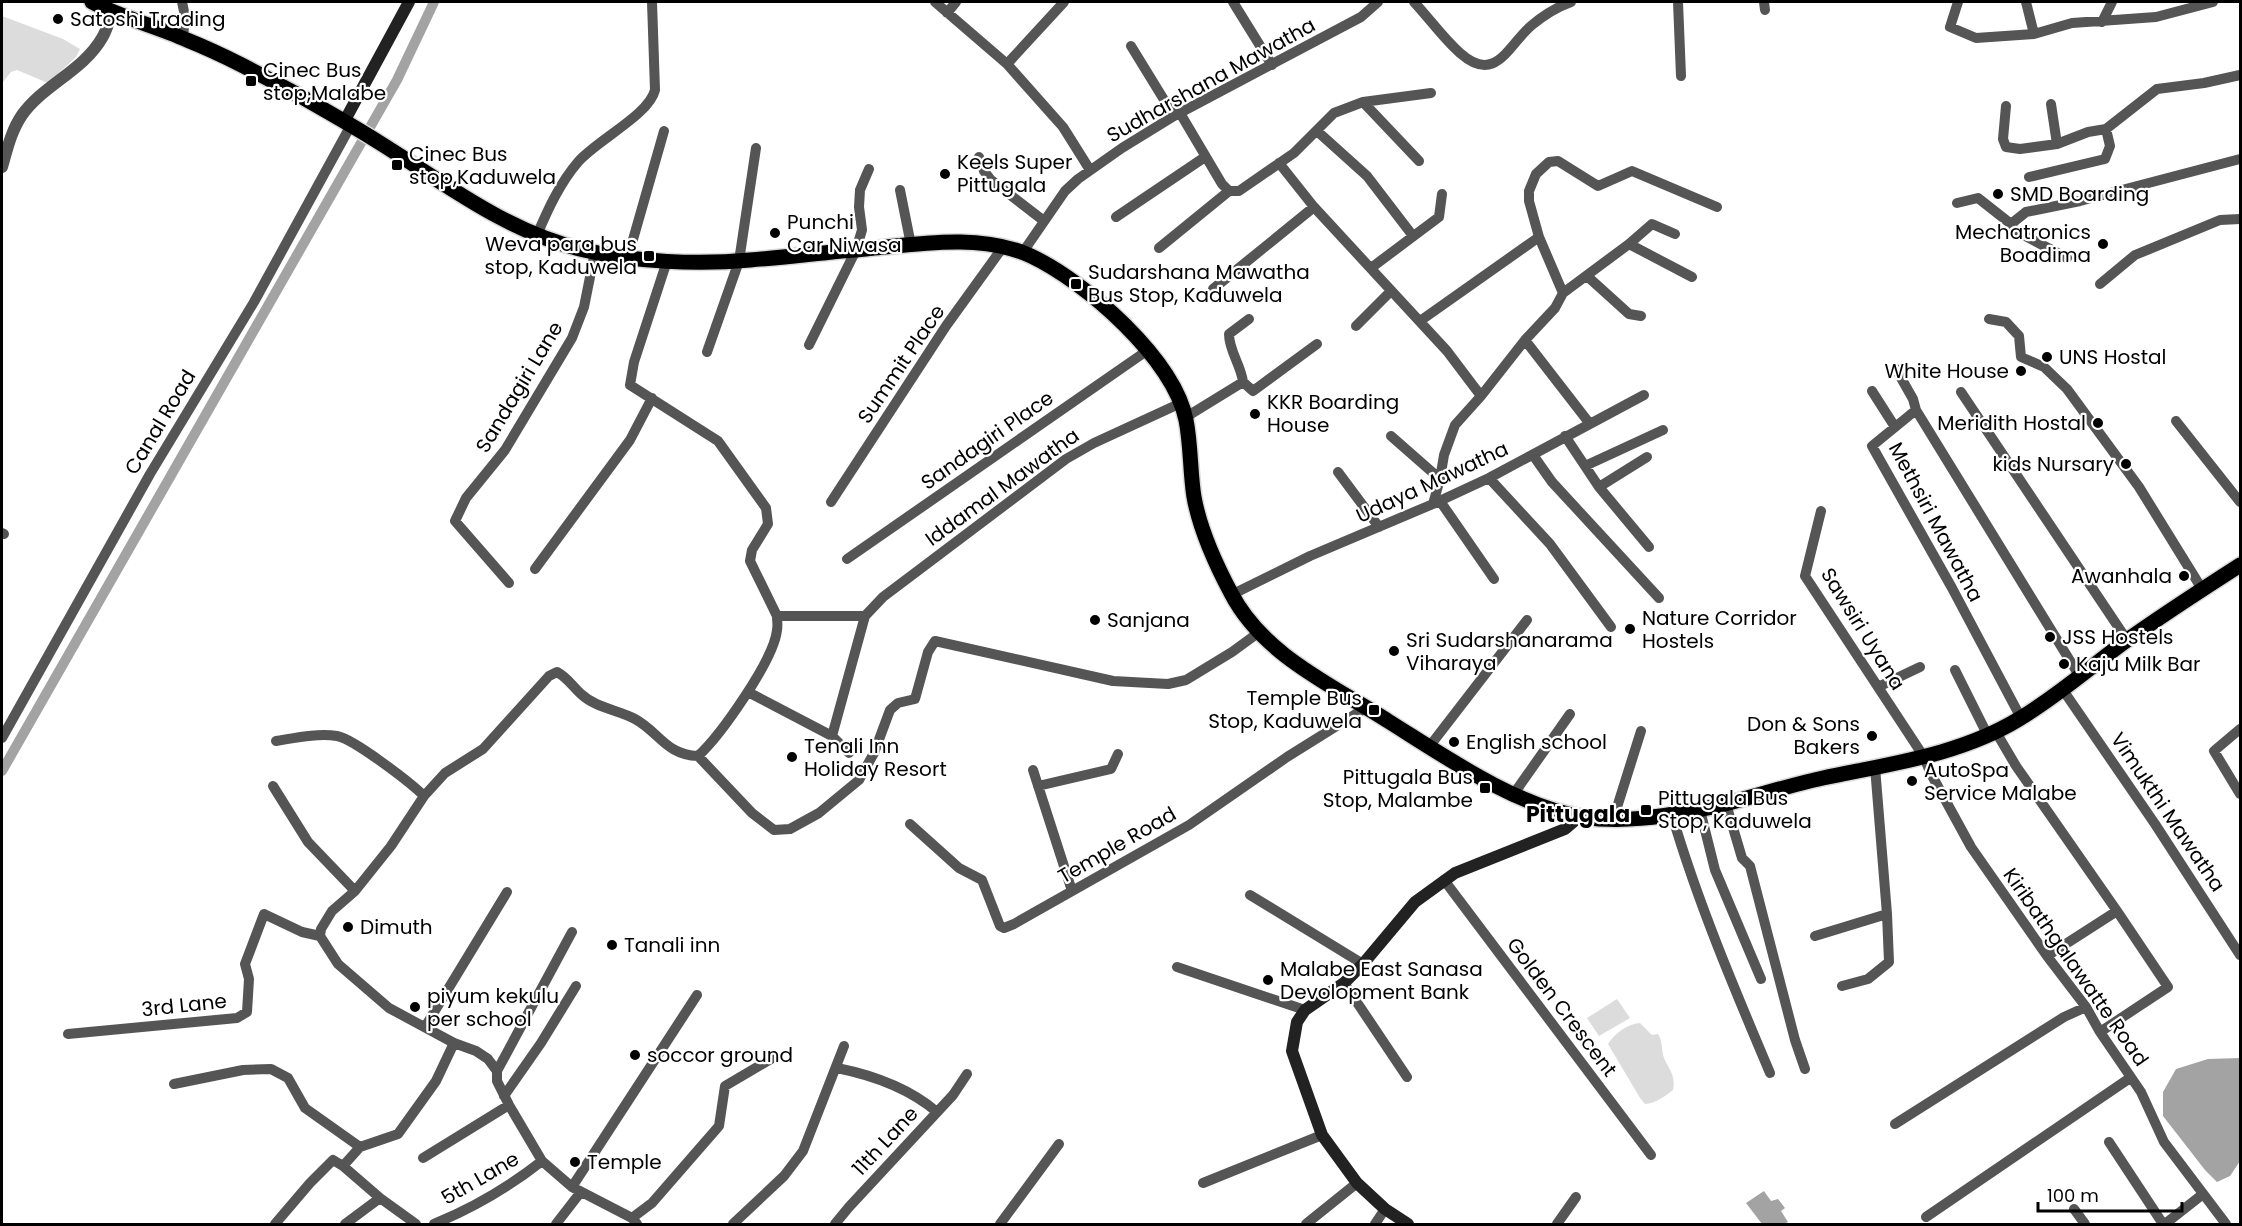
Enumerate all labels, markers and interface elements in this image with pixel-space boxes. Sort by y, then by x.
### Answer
place label: Satoshi Trading [70,5,225,33]
street label: Sudharshana Mawatha [1102,11,1320,149]
marker: Satoshi Trading [51,12,65,26]
place label: Cinec Bus stop,Malabe [263,56,386,107]
marker: Cinec Bus stop,Malabe [244,74,258,88]
place label: Cinec Bus stop,Kaduwela [409,140,556,191]
place label: Keels Super Pittugala [957,148,1072,199]
marker: Cinec Bus stop,Kaduwela [390,158,404,172]
marker: Keels Super Pittugala [938,167,952,181]
place label: SMD Boarding [2010,180,2149,208]
marker: SMD Boarding [1991,187,2005,201]
place label: Punchi Car Niwasa [787,208,902,259]
place label: Mechatronics Boadima [1955,218,2091,269]
marker: Punchi Car Niwasa [768,226,782,240]
place label: Weva para bus stop, Kaduwela [485,230,637,281]
marker: Mechatronics Boadima [2096,237,2110,251]
marker: Weva para bus stop, Kaduwela [642,249,656,263]
place label: Sudarshana Mawatha Bus Stop, Kaduwela [1088,258,1310,309]
marker: Sudarshana Mawatha Bus Stop, Kaduwela [1069,277,1083,291]
street label: Summit Place [851,299,951,429]
street label: Sandagiri Lane [469,316,569,458]
place label: UNS Hostal [2059,343,2166,371]
marker: UNS Hostal [2040,350,2054,364]
place label: White House [1884,357,2009,385]
street label: Canal Road [118,364,202,480]
marker: White House [2014,364,2028,378]
street label: Sandagiri Place [915,384,1059,496]
place label: KKR Boarding House [1267,388,1399,439]
marker: KKR Boarding House [1248,407,1262,421]
place label: Meridith Hostal [1937,409,2086,437]
marker: Meridith Hostal [2091,416,2105,430]
street label: Iddamal Mawatha [919,422,1085,552]
street label: Udaya Mawatha [1351,434,1513,530]
street label: Methsiri Mawatha [1882,437,1990,607]
place label: kids Nursary [1992,450,2114,478]
marker: kids Nursary [2119,457,2133,471]
street label: Sawsiri Uyana [1814,562,1912,696]
place label: Awanhala [2071,562,2172,590]
marker: Awanhala [2177,569,2191,583]
place label: Nature Corridor Hostels [1642,604,1797,655]
place label: Sanjana [1107,606,1190,634]
marker: Sanjana [1088,613,1102,627]
marker: Nature Corridor Hostels [1623,622,1637,636]
place label: JSS Hostels [2062,623,2174,651]
place label: Sri Sudarshanarama Viharaya [1406,626,1613,677]
marker: JSS Hostels [2043,630,2057,644]
marker: Sri Sudarshanarama Viharaya [1387,644,1401,658]
place label: Kaju Milk Bar [2076,650,2201,678]
marker: Kaju Milk Bar [2057,657,2071,671]
place label: Temple Bus Stop, Kaduwela [1208,684,1362,735]
marker: Temple Bus Stop, Kaduwela [1367,703,1381,717]
place label: Don & Sons Bakers [1747,710,1860,761]
street label: Vimukthi Mawatha [2104,727,2232,897]
place label: English school [1466,728,1607,756]
marker: Don & Sons Bakers [1865,729,1879,743]
place label: Tenali Inn Holiday Resort [804,732,947,783]
marker: English school [1447,735,1461,749]
marker: Tenali Inn Holiday Resort [785,750,799,764]
place label: AutoSpa Service Malabe [1924,756,2077,807]
place label: Pittugala Bus Stop, Malambe [1323,763,1473,814]
marker: AutoSpa Service Malabe [1905,774,1919,788]
marker: Pittugala Bus Stop, Malambe [1478,781,1492,795]
place label: Pittugala Bus Stop, Kaduwela [1658,784,1812,835]
district label: Pittugala [1526,799,1630,830]
street label: Temple Road [1053,800,1181,890]
marker: Pittugala Bus Stop, Kaduwela [1639,803,1653,817]
street label: Kiribathgalawatte Road [1997,862,2155,1072]
place label: Dimuth [360,913,433,941]
marker: Dimuth [341,920,355,934]
place label: Tanali inn [624,931,720,959]
street label: Golden Crescent [1500,932,1624,1082]
marker: Tanali inn [605,938,619,952]
place label: Malabe East Sanasa Devolopment Bank [1280,955,1483,1006]
marker: Malabe East Sanasa Devolopment Bank [1261,973,1275,987]
place label: piyum kekulu per school [427,982,559,1033]
street label: 3rd Lane [140,987,228,1023]
marker: piyum kekulu per school [408,1000,422,1014]
place label: soccor ground [647,1041,793,1069]
marker: soccor ground [628,1048,642,1062]
street label: 11th Lane [846,1100,924,1182]
street label: 5th Lane [436,1145,524,1211]
place label: Temple [587,1148,662,1176]
marker: Temple [568,1155,582,1169]
scale bar [2038,1175,2182,1213]
text: 100 m [2047,1183,2099,1208]

